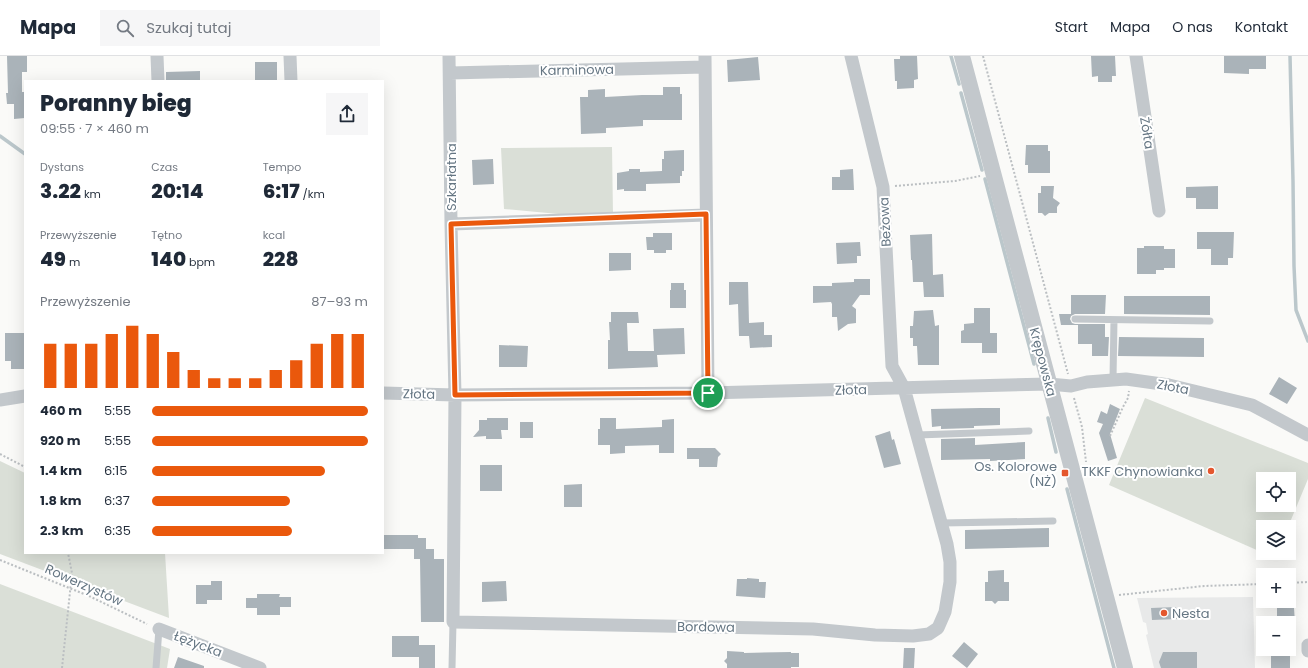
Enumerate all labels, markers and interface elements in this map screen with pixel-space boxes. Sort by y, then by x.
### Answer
search box [100,10,380,46]
text: Mapa [20,14,76,41]
icon: search [114,17,136,39]
text: Szukaj tutaj [146,17,231,38]
text: Start [1055,17,1088,37]
text: Mapa [1110,17,1150,37]
text: O nas [1172,17,1213,37]
text: Kontakt [1235,17,1288,37]
street label: Karminowa [540,60,614,80]
text: Poranny bieg [40,88,192,119]
button: share [326,93,368,135]
street label: Żółta [1135,116,1159,150]
text: 09:55 · 7 × 460 m [40,119,149,138]
street label: Szkarłatna [442,143,461,211]
text: Dystans [40,159,84,175]
text: Czas [151,159,178,175]
text: Tempo [263,159,301,175]
text: 3.22 [40,177,81,205]
text: 20:14 [151,177,203,205]
text: 6:17 [263,177,300,205]
text: km [81,186,101,202]
text: /km [300,186,325,202]
street label: Beżowa [874,197,896,247]
text: Przewyższenie [40,227,117,243]
text: Tętno [151,227,182,243]
text: kcal [263,227,285,243]
text: 49 [40,245,66,273]
text: 140 [151,245,186,273]
text: 228 [263,245,298,273]
text: m [66,254,80,270]
text: bpm [186,254,215,270]
text: Przewyższenie [40,292,131,311]
text: 87–93 m [311,292,368,311]
street label: Krępowska [1025,325,1061,399]
street label: Złota [1155,375,1191,399]
pin [691,376,725,410]
street label: Złota [835,380,867,400]
icon: arrive [697,382,719,404]
street label: Złota [403,384,435,404]
text: 460 m [40,401,82,420]
text: 5:55 [104,401,131,420]
text: 920 m [40,431,80,450]
text: 5:55 [104,431,131,450]
place label: Os. Kolorowe (NŻ) [974,457,1057,491]
text: 1.4 km [40,461,82,480]
text: 6:15 [104,461,127,480]
place label: TKKF Chynowianka [1082,462,1203,481]
marker: TKKF Chynowianka [1206,466,1216,476]
marker: Os. Kolorowe (NŻ) [1060,468,1070,478]
map controls [1256,472,1296,656]
button: locate [1256,472,1296,512]
text: 1.8 km [40,491,82,510]
text: 6:37 [104,491,130,510]
button: layers [1256,520,1296,560]
text: 2.3 km [40,521,84,540]
text: 6:35 [104,521,131,540]
street label: Rowerzystów [42,559,126,611]
button: + [1256,568,1296,608]
place label: Nesta [1172,604,1210,623]
marker: Nesta [1159,608,1169,618]
button: − [1256,616,1296,656]
street label: Bordowa [677,617,735,637]
street label: Łężycka [171,626,225,662]

